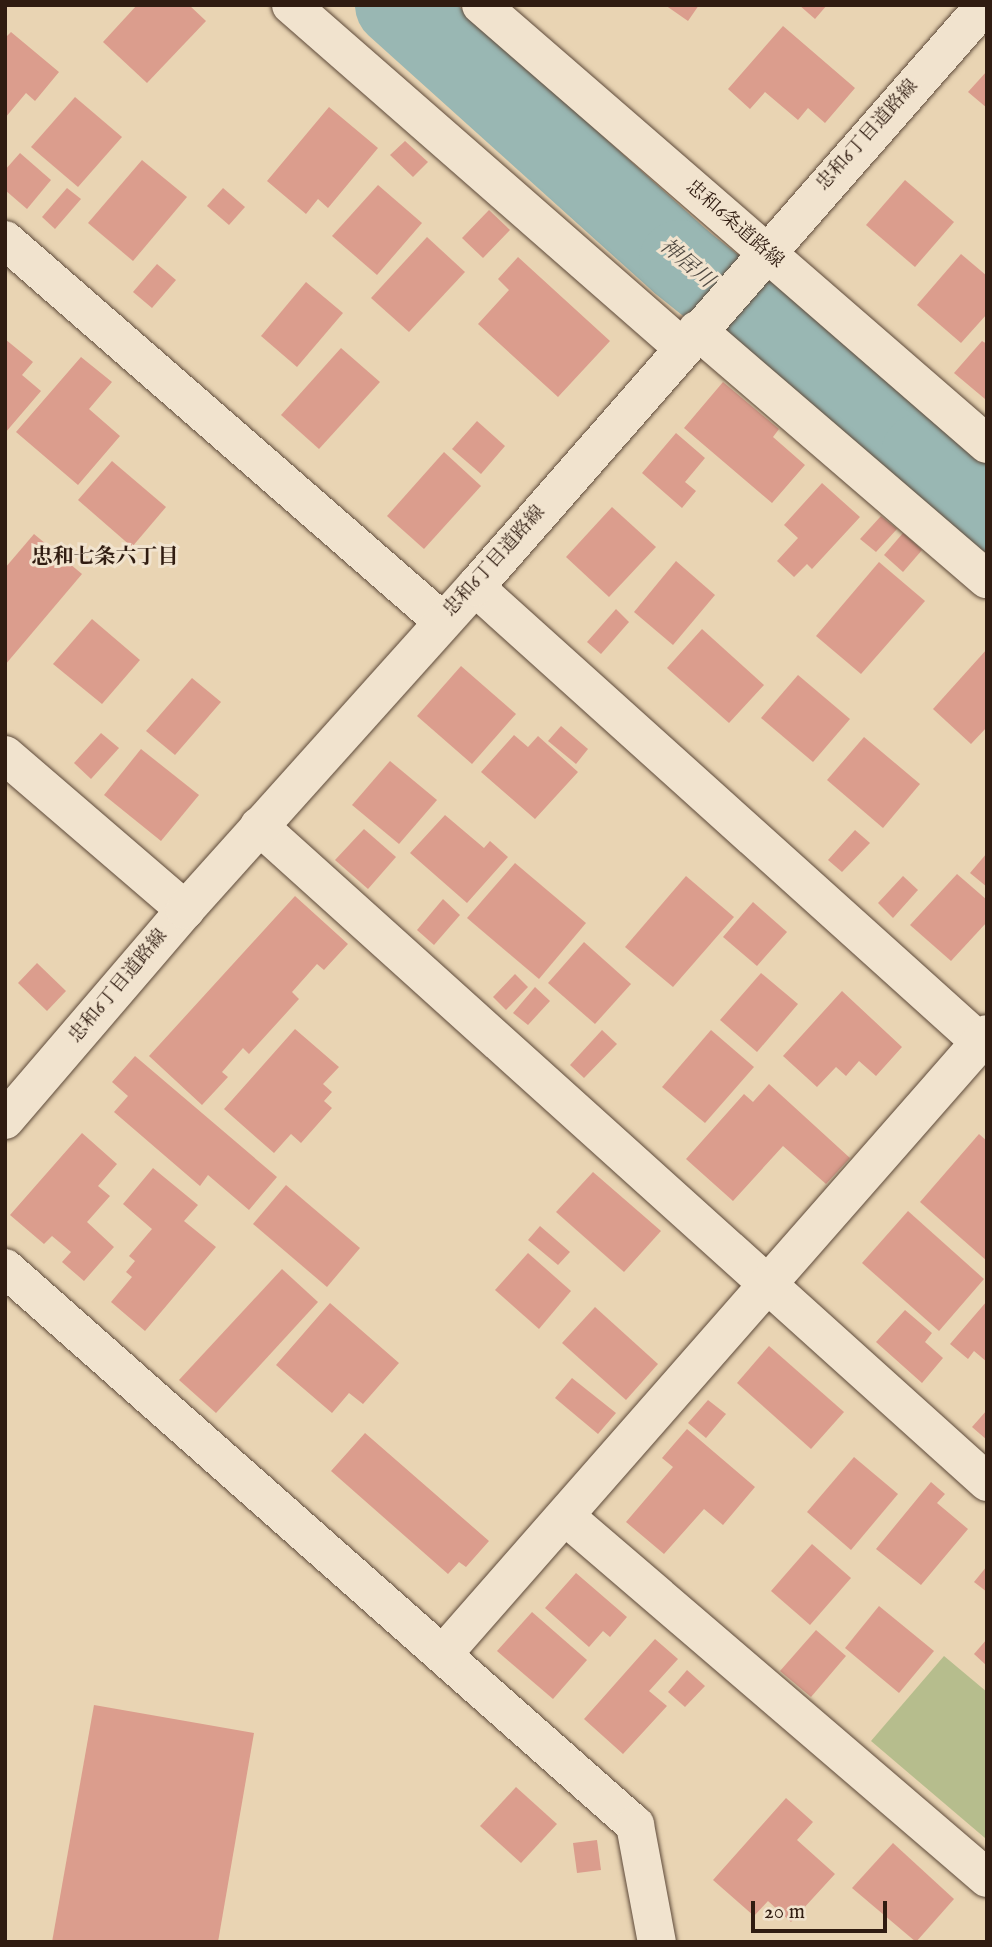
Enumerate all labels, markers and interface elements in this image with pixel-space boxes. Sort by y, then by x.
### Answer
street label: 忠和6丁目道路線 [812,76,924,196]
street label: 忠和6条道路線 [680,176,788,274]
water label: 神居川 [654,234,718,294]
street label: 忠和6丁目道路線 [439,502,551,622]
district label: 忠和七条六丁目 [32,545,178,571]
street label: 忠和6丁目道路線 [65,926,173,1048]
scale bar [754,1888,890,1932]
text: 20 m [764,1899,805,1926]

